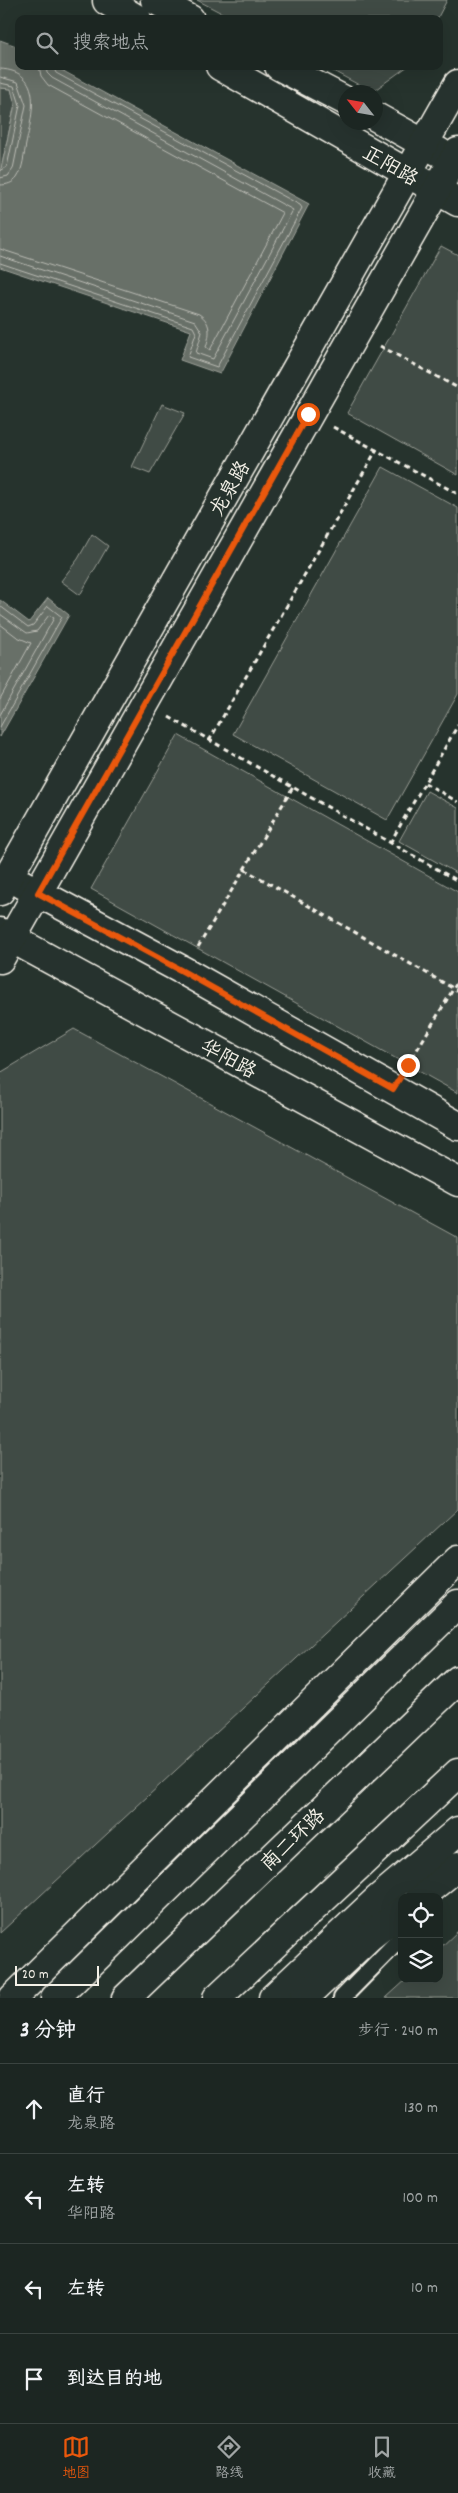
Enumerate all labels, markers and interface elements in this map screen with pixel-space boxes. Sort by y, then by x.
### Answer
search box [15,15,443,70]
icon: search [33,29,61,57]
text: 搜索地点 [73,31,149,58]
north arrow [338,85,383,130]
street label: 正阳路 [357,140,423,195]
route start [297,403,320,426]
street label: 龙泉路 [204,456,259,522]
street label: 华阳路 [195,1034,262,1088]
route end [397,1054,420,1077]
street label: 南二环路 [256,1803,333,1879]
map controls [398,1893,443,1983]
button: locate [398,1893,443,1938]
button: layers [398,1938,443,1983]
scale bar [15,1963,99,1986]
text: 20 m [22,1965,49,1985]
text: 3 分钟 [20,2017,76,2047]
text: 步行 · 240 m [358,2020,438,2043]
text: 直行 [67,2084,105,2111]
icon: ahead [20,2095,48,2123]
text: 130 m [404,2097,438,2120]
text: 龙泉路 [67,2113,115,2136]
text: 左转 [67,2174,105,2201]
icon: left [20,2185,48,2213]
text: 100 m [402,2187,438,2210]
text: 华阳路 [67,2203,115,2226]
icon: left [20,2275,48,2303]
text: 左转 [67,2277,105,2304]
text: 10 m [411,2277,438,2300]
icon: arrive [20,2365,48,2393]
text: 到达目的地 [67,2367,162,2394]
tab: 地图 [62,2433,90,2484]
tab: 路线 [215,2433,243,2484]
tab: 收藏 [368,2433,396,2484]

